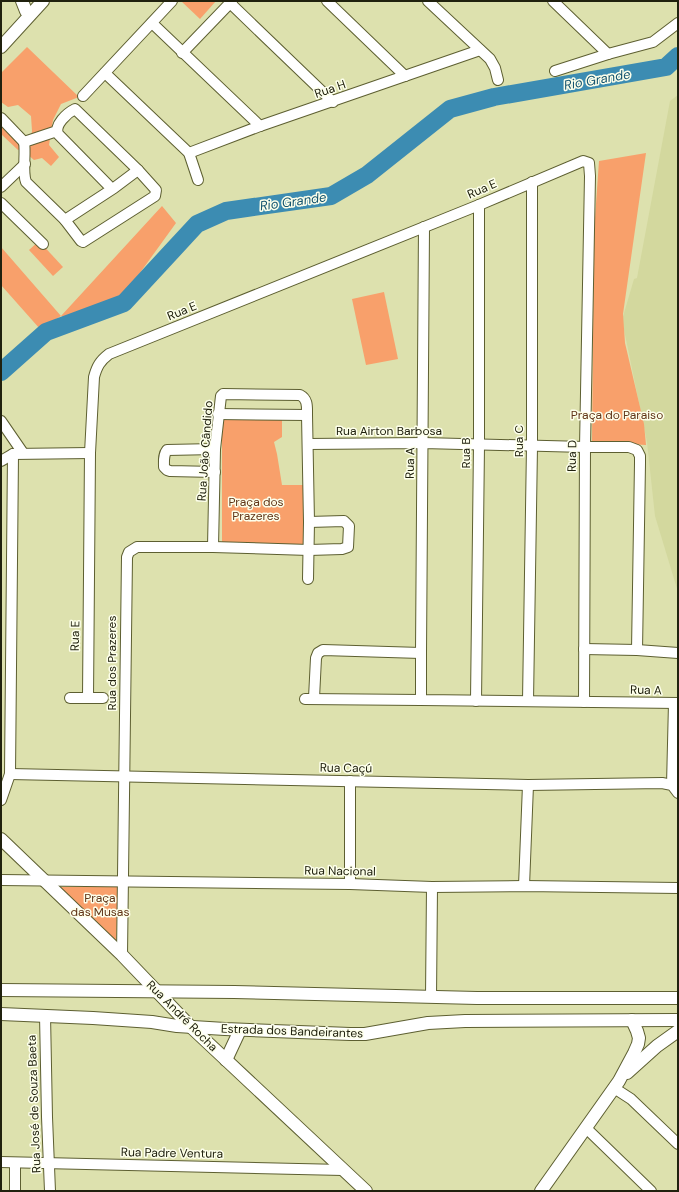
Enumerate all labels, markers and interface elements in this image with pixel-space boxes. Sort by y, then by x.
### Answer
water label: Rio Grande [563,65,632,94]
street label: Rua H [312,76,348,102]
street label: Rua E [465,176,499,202]
water label: Rio Grande [259,188,327,215]
street label: Rua E [165,298,199,324]
street label: Rua João Cândido [194,400,216,502]
park label: Praça do Paraiso [571,407,663,423]
street label: Rua Airton Barbosa [336,423,442,439]
street label: Rua C [511,424,527,457]
street label: Rua B [458,438,474,468]
street label: Rua D [564,440,580,472]
street label: Rua A [402,447,418,479]
park label: Praça dos Prazeres [228,494,284,524]
street label: Rua dos Prazeres [104,616,120,710]
street label: Rua E [67,620,83,651]
street label: Rua A [630,682,662,698]
street label: Rua Caçú [320,760,373,776]
street label: Rua Nacional [304,862,376,880]
park label: Praça das Musas [71,890,129,920]
street label: Rua André Rocha [143,977,221,1055]
street label: Estrada dos Bandeirantes [221,1021,363,1041]
street label: Rua José de Souza Baeta [24,1035,44,1173]
street label: Rua Padre Ventura [121,1144,223,1162]

